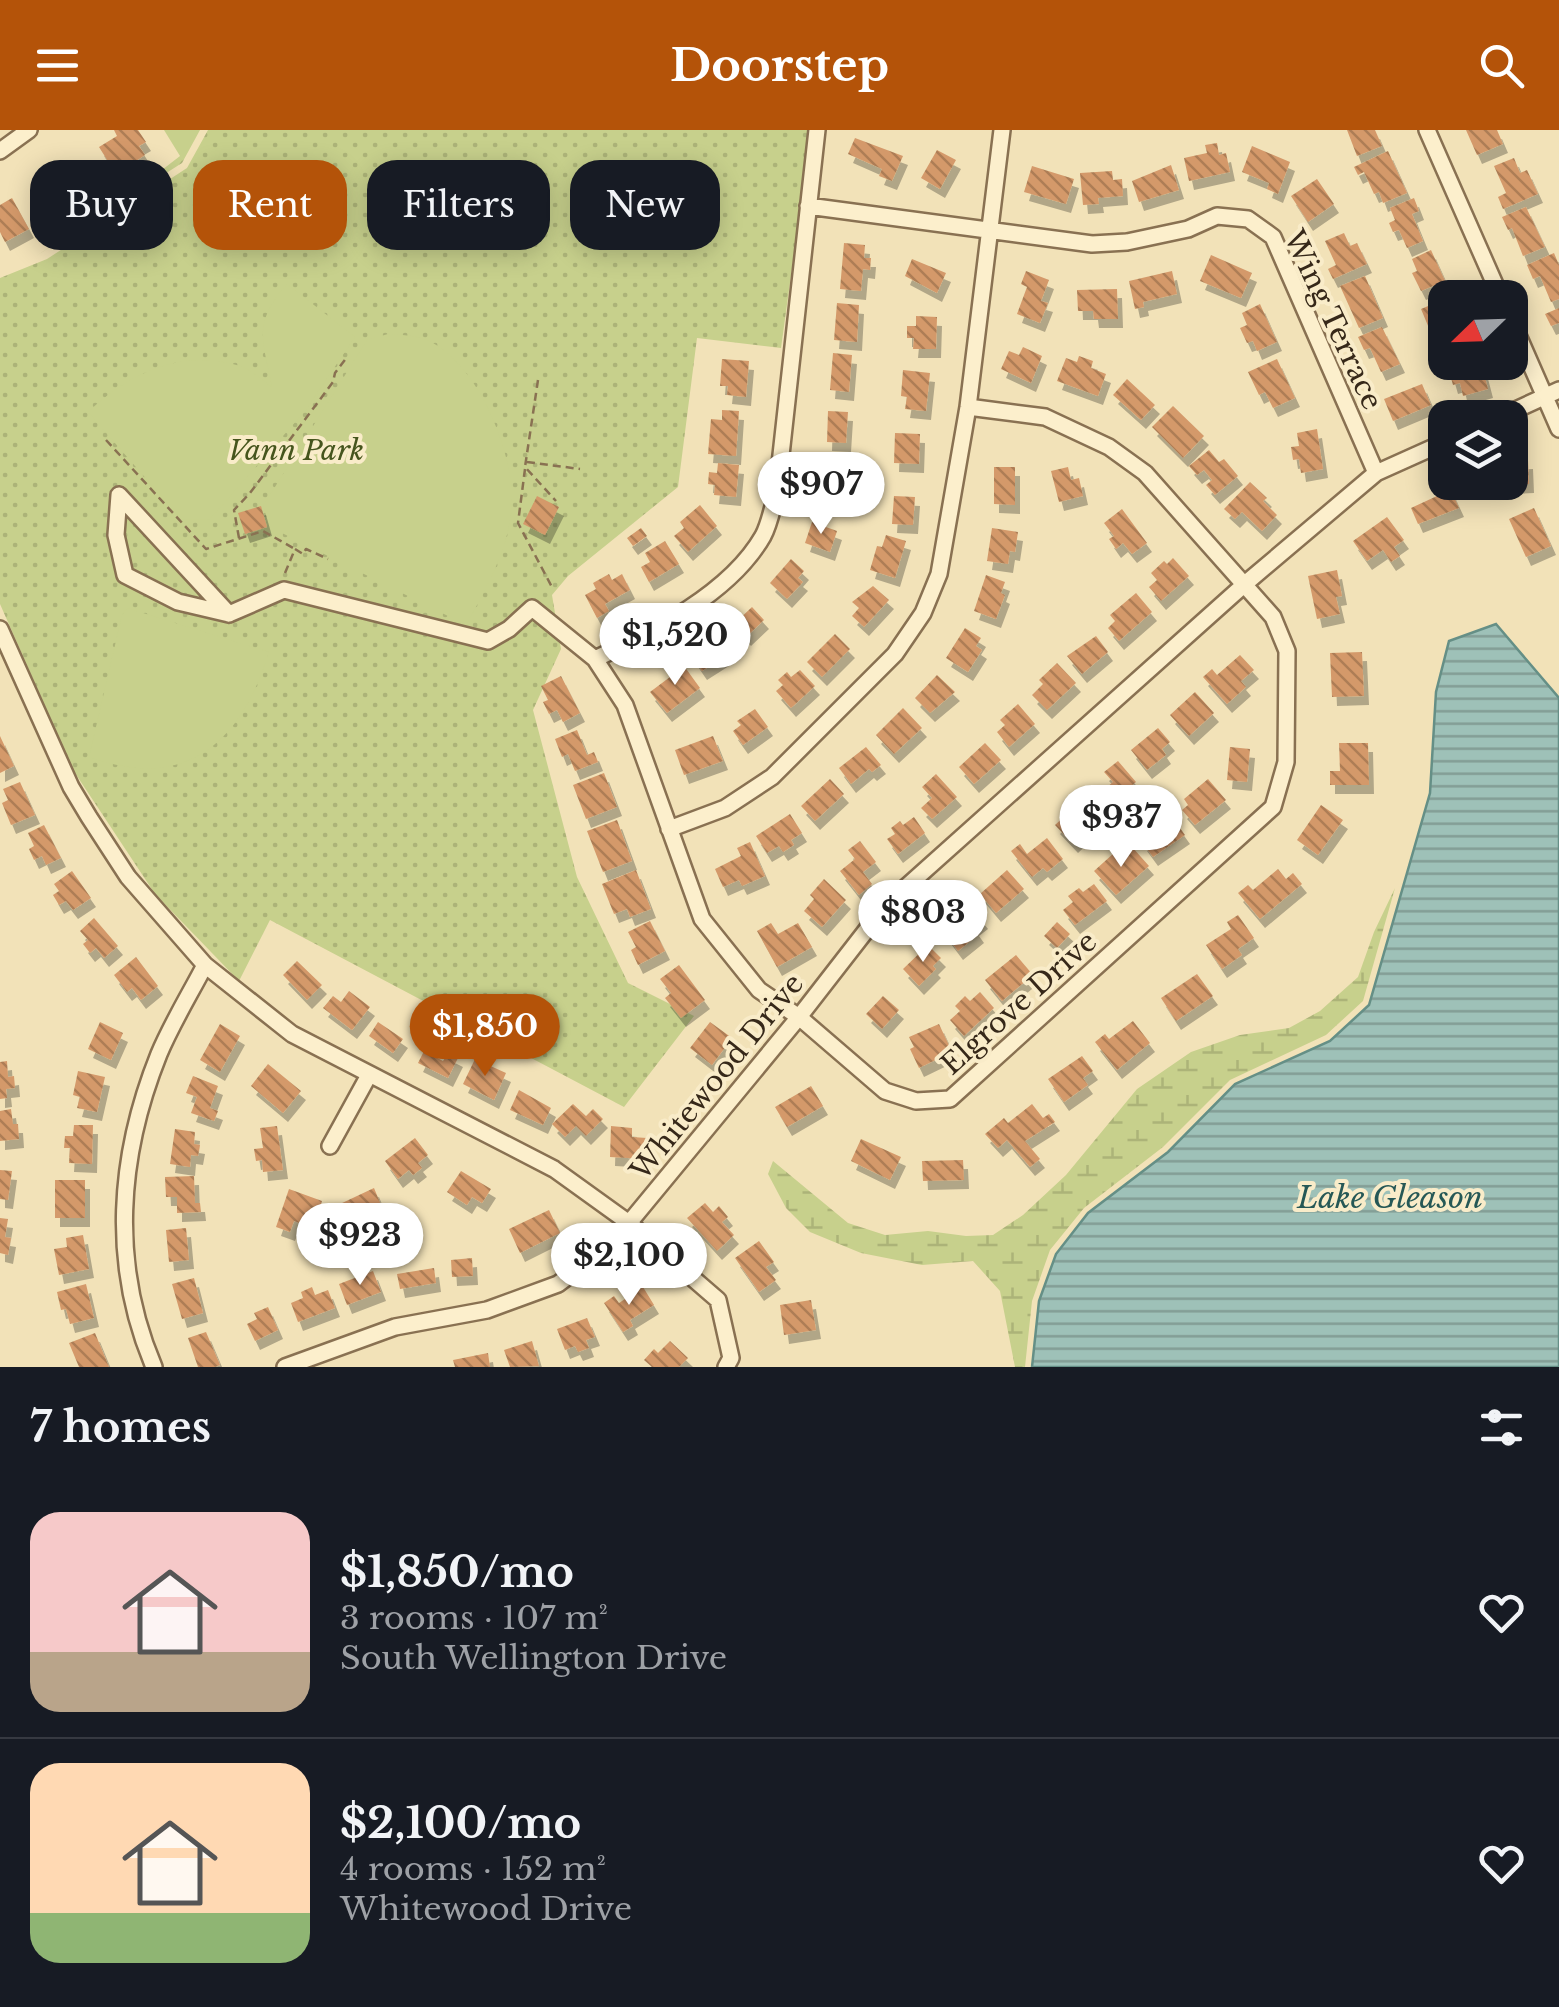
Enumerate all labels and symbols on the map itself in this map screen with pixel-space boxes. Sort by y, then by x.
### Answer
street label: Wing Terrace [1276,224,1390,415]
north arrow [1428,280,1528,380]
park label: Vann Park [228,433,364,468]
pin: $907 [762,452,880,537]
pin: $1,520 [594,603,756,688]
pin: $937 [1062,785,1180,870]
pin: $803 [864,880,982,965]
street label: Elgrove Drive [934,924,1104,1082]
street label: Whitewood Drive [622,967,811,1188]
pin: $1,850 [404,994,566,1079]
water label: Lake Gleason [1296,1179,1483,1216]
pin: $923 [301,1203,419,1288]
pin: $2,100 [548,1223,710,1308]

